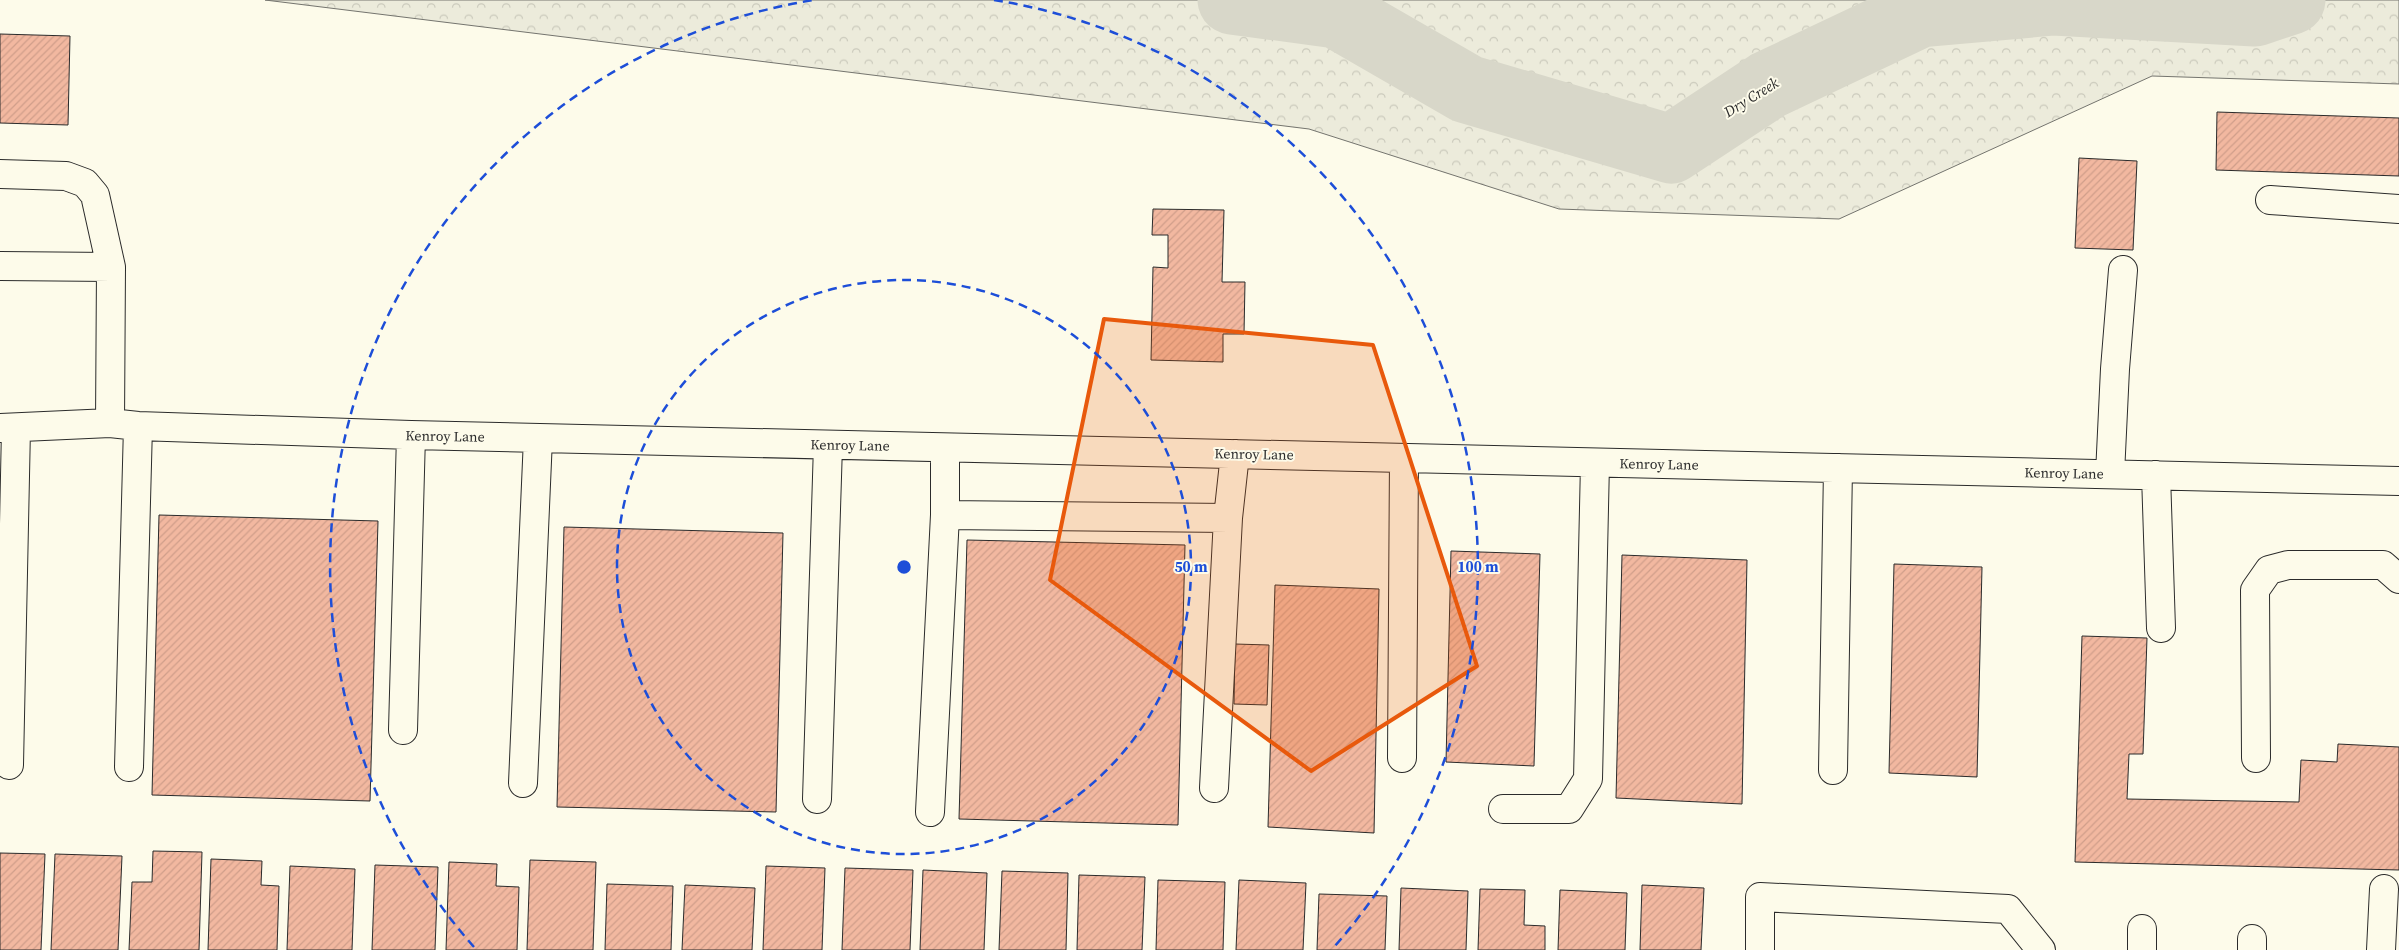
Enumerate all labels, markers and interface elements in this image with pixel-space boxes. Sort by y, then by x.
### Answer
water label: Dry Creek [1719,71,1783,123]
street label: Kenroy Lane [405,425,485,447]
street label: Kenroy Lane [810,434,890,456]
street label: Kenroy Lane [1214,443,1294,465]
street label: Kenroy Lane [1619,453,1699,475]
street label: Kenroy Lane [2024,462,2104,484]
text: 50 m [1174,556,1208,577]
text: 100 m [1457,556,1499,577]
centre of rings [895,558,913,576]

